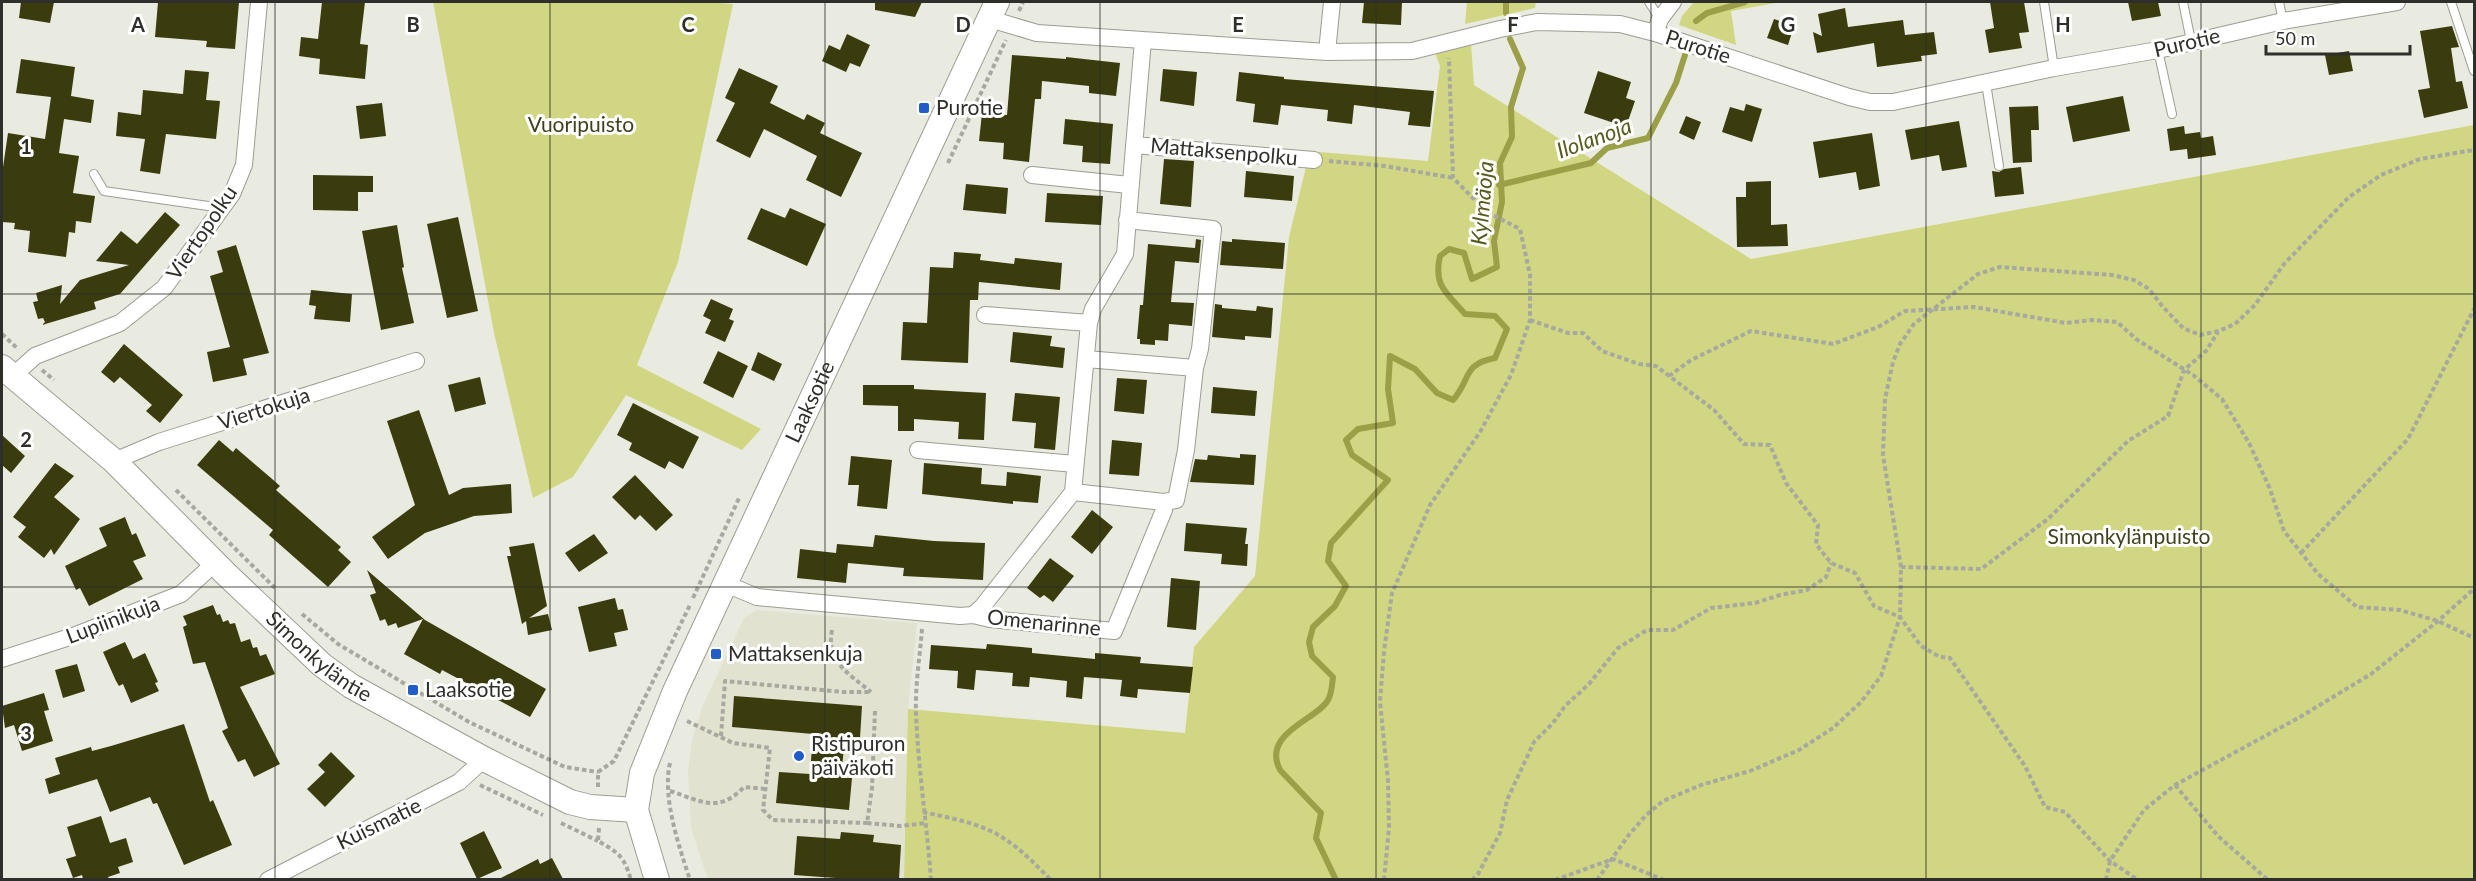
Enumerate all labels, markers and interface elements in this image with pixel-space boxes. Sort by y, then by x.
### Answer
text: A [130,12,145,36]
text: B [406,12,420,36]
text: C [681,12,695,36]
text: D [955,12,971,36]
text: E [1232,12,1244,36]
text: F [1507,12,1519,36]
text: G [1781,12,1795,36]
text: H [2055,12,2071,36]
scale bar [2266,18,2410,56]
street label: Purotie [2151,22,2222,61]
street label: Purotie [1663,23,1734,68]
text: 50 m [2275,27,2315,49]
place label: Purotie [936,94,1003,119]
marker: Purotie [917,101,931,115]
park label: Vuoripuisto [528,111,634,136]
water label: Ilolanoja [1553,112,1635,163]
street label: Mattaksenpolku [1149,132,1299,169]
text: 1 [20,134,32,158]
water label: Kylmäoja [1464,160,1499,246]
street label: Viertopolku [160,180,241,284]
street label: Laaksotie [779,357,839,446]
street label: Viertokuja [214,381,313,434]
text: 2 [20,427,32,451]
park label: Simonkylänpuisto [2048,523,2211,548]
street label: Lupiinikuja [62,589,163,648]
street label: Omenarinne [986,603,1102,640]
street label: Simonkyläntie [262,605,377,706]
place label: Mattaksenkuja [728,640,863,665]
marker: Mattaksenkuja [709,647,723,661]
place label: Laaksotie [425,676,512,701]
marker: Laaksotie [406,683,420,697]
text: 3 [20,721,32,745]
place label: Ristipuron päiväkoti [811,730,905,779]
marker: Ristipuron päiväkoti [792,749,806,763]
street label: Kuismatie [332,792,425,854]

